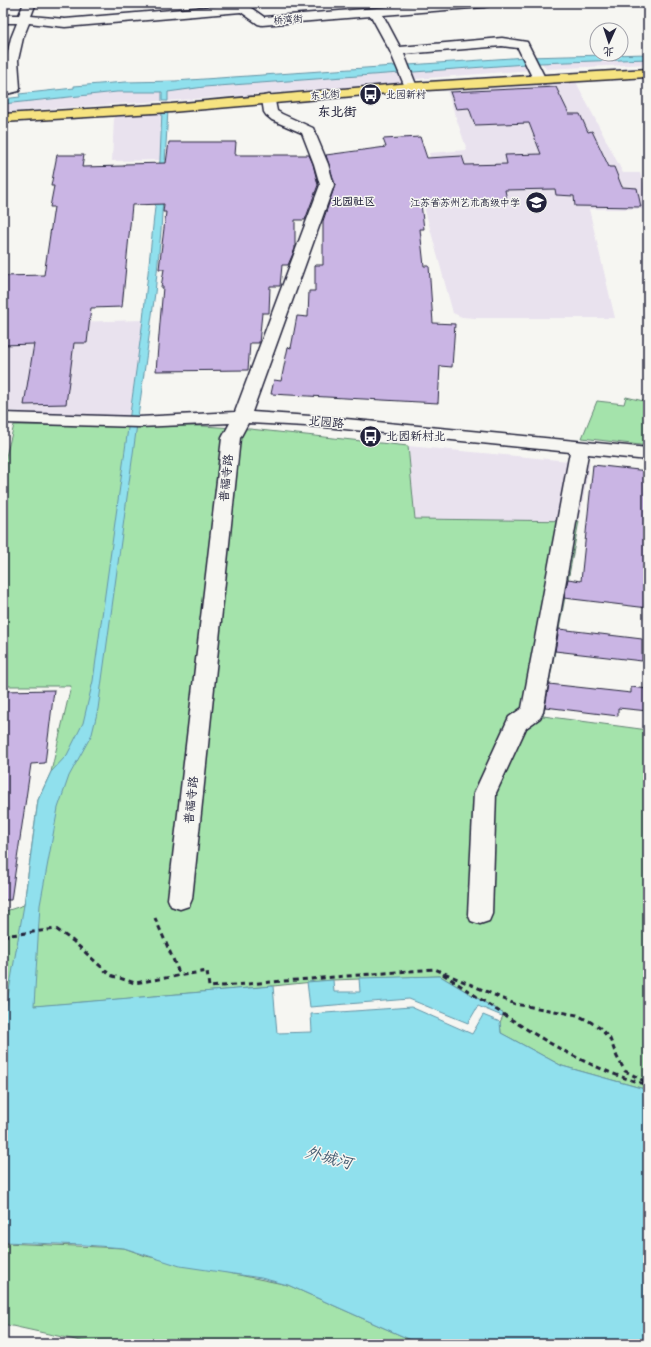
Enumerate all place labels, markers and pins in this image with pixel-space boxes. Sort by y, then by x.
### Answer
bus stop icon: 北园新村 [358,81,384,107]
place label: 北园新村 [386,89,426,101]
school or university icon: 江苏省苏州艺术高级中学 [523,189,549,215]
place label: 江苏省苏州艺术高级中学 [410,197,520,209]
bus stop icon: 北园新村北 [358,423,384,449]
place label: 北园新村北 [386,429,446,444]

